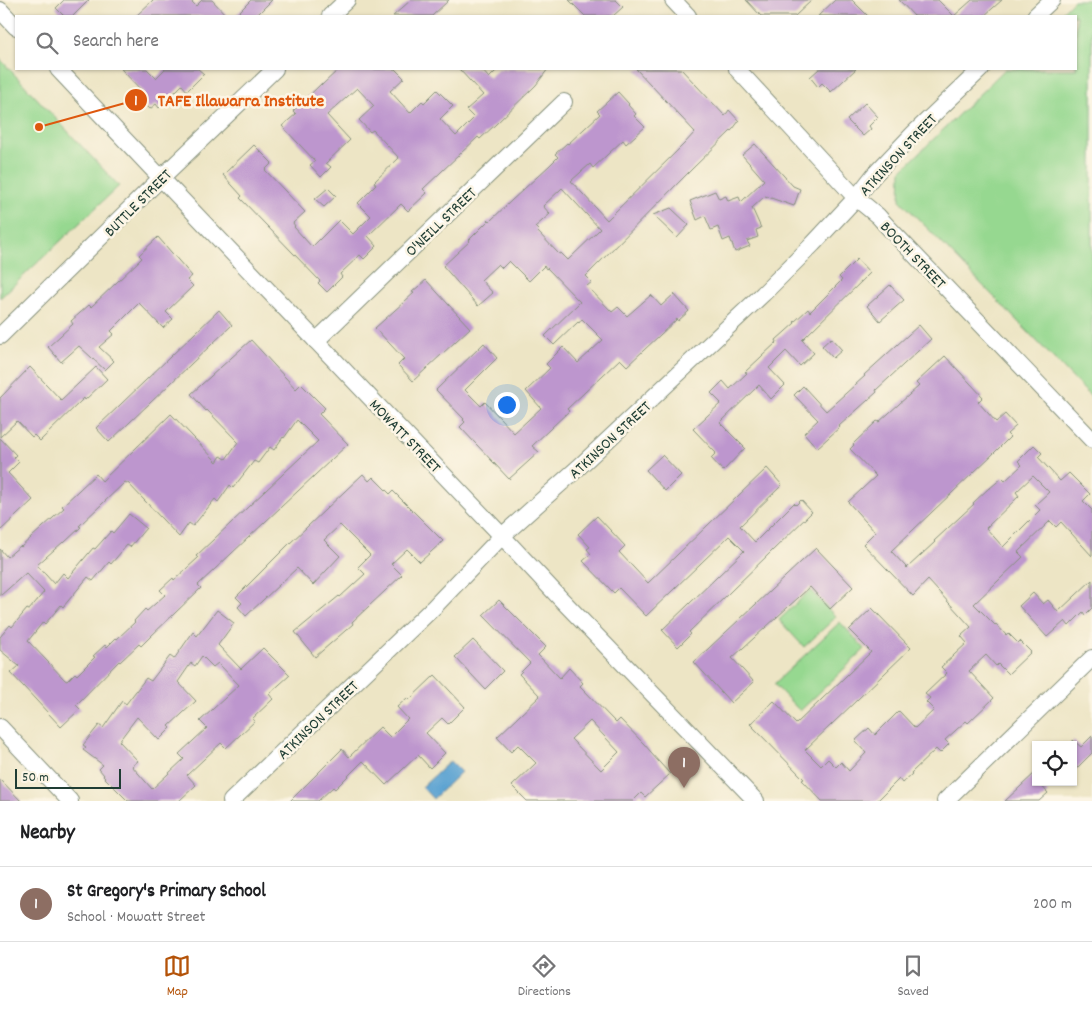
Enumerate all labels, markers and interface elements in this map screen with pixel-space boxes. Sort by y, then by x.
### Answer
search box [15,15,1077,70]
icon: search [33,29,61,57]
text: Search here [73,29,159,56]
callout: TAFE Illawarra Institute [123,83,335,116]
text: TAFE Illawarra Institute [158,90,324,115]
text: 1 [134,91,138,113]
street label: ATKINSON STREET [854,109,944,202]
street label: BUTTLE STREET [100,164,178,243]
street label: O'NEILL STREET [401,182,483,263]
street label: BOOTH STREET [874,217,951,295]
your location [494,392,520,418]
street label: MOWATT STREET [363,395,446,479]
street label: ATKINSON STREET [564,396,658,485]
street label: ATKINSON STREET [273,676,365,766]
map controls [1032,741,1077,786]
button: locate [1032,741,1077,786]
pin: 1 [668,747,700,788]
scale bar [15,766,121,789]
text: 50 m [22,768,49,788]
text: Nearby [20,819,75,849]
text: St Gregory's Primary School [67,879,266,906]
text: 1 [34,893,38,916]
text: 200 m [1033,893,1072,916]
text: School · Mowatt Street [67,906,206,929]
tab: Map [163,952,191,1002]
tab: Directions [518,952,571,1002]
tab: Saved [897,952,929,1002]

